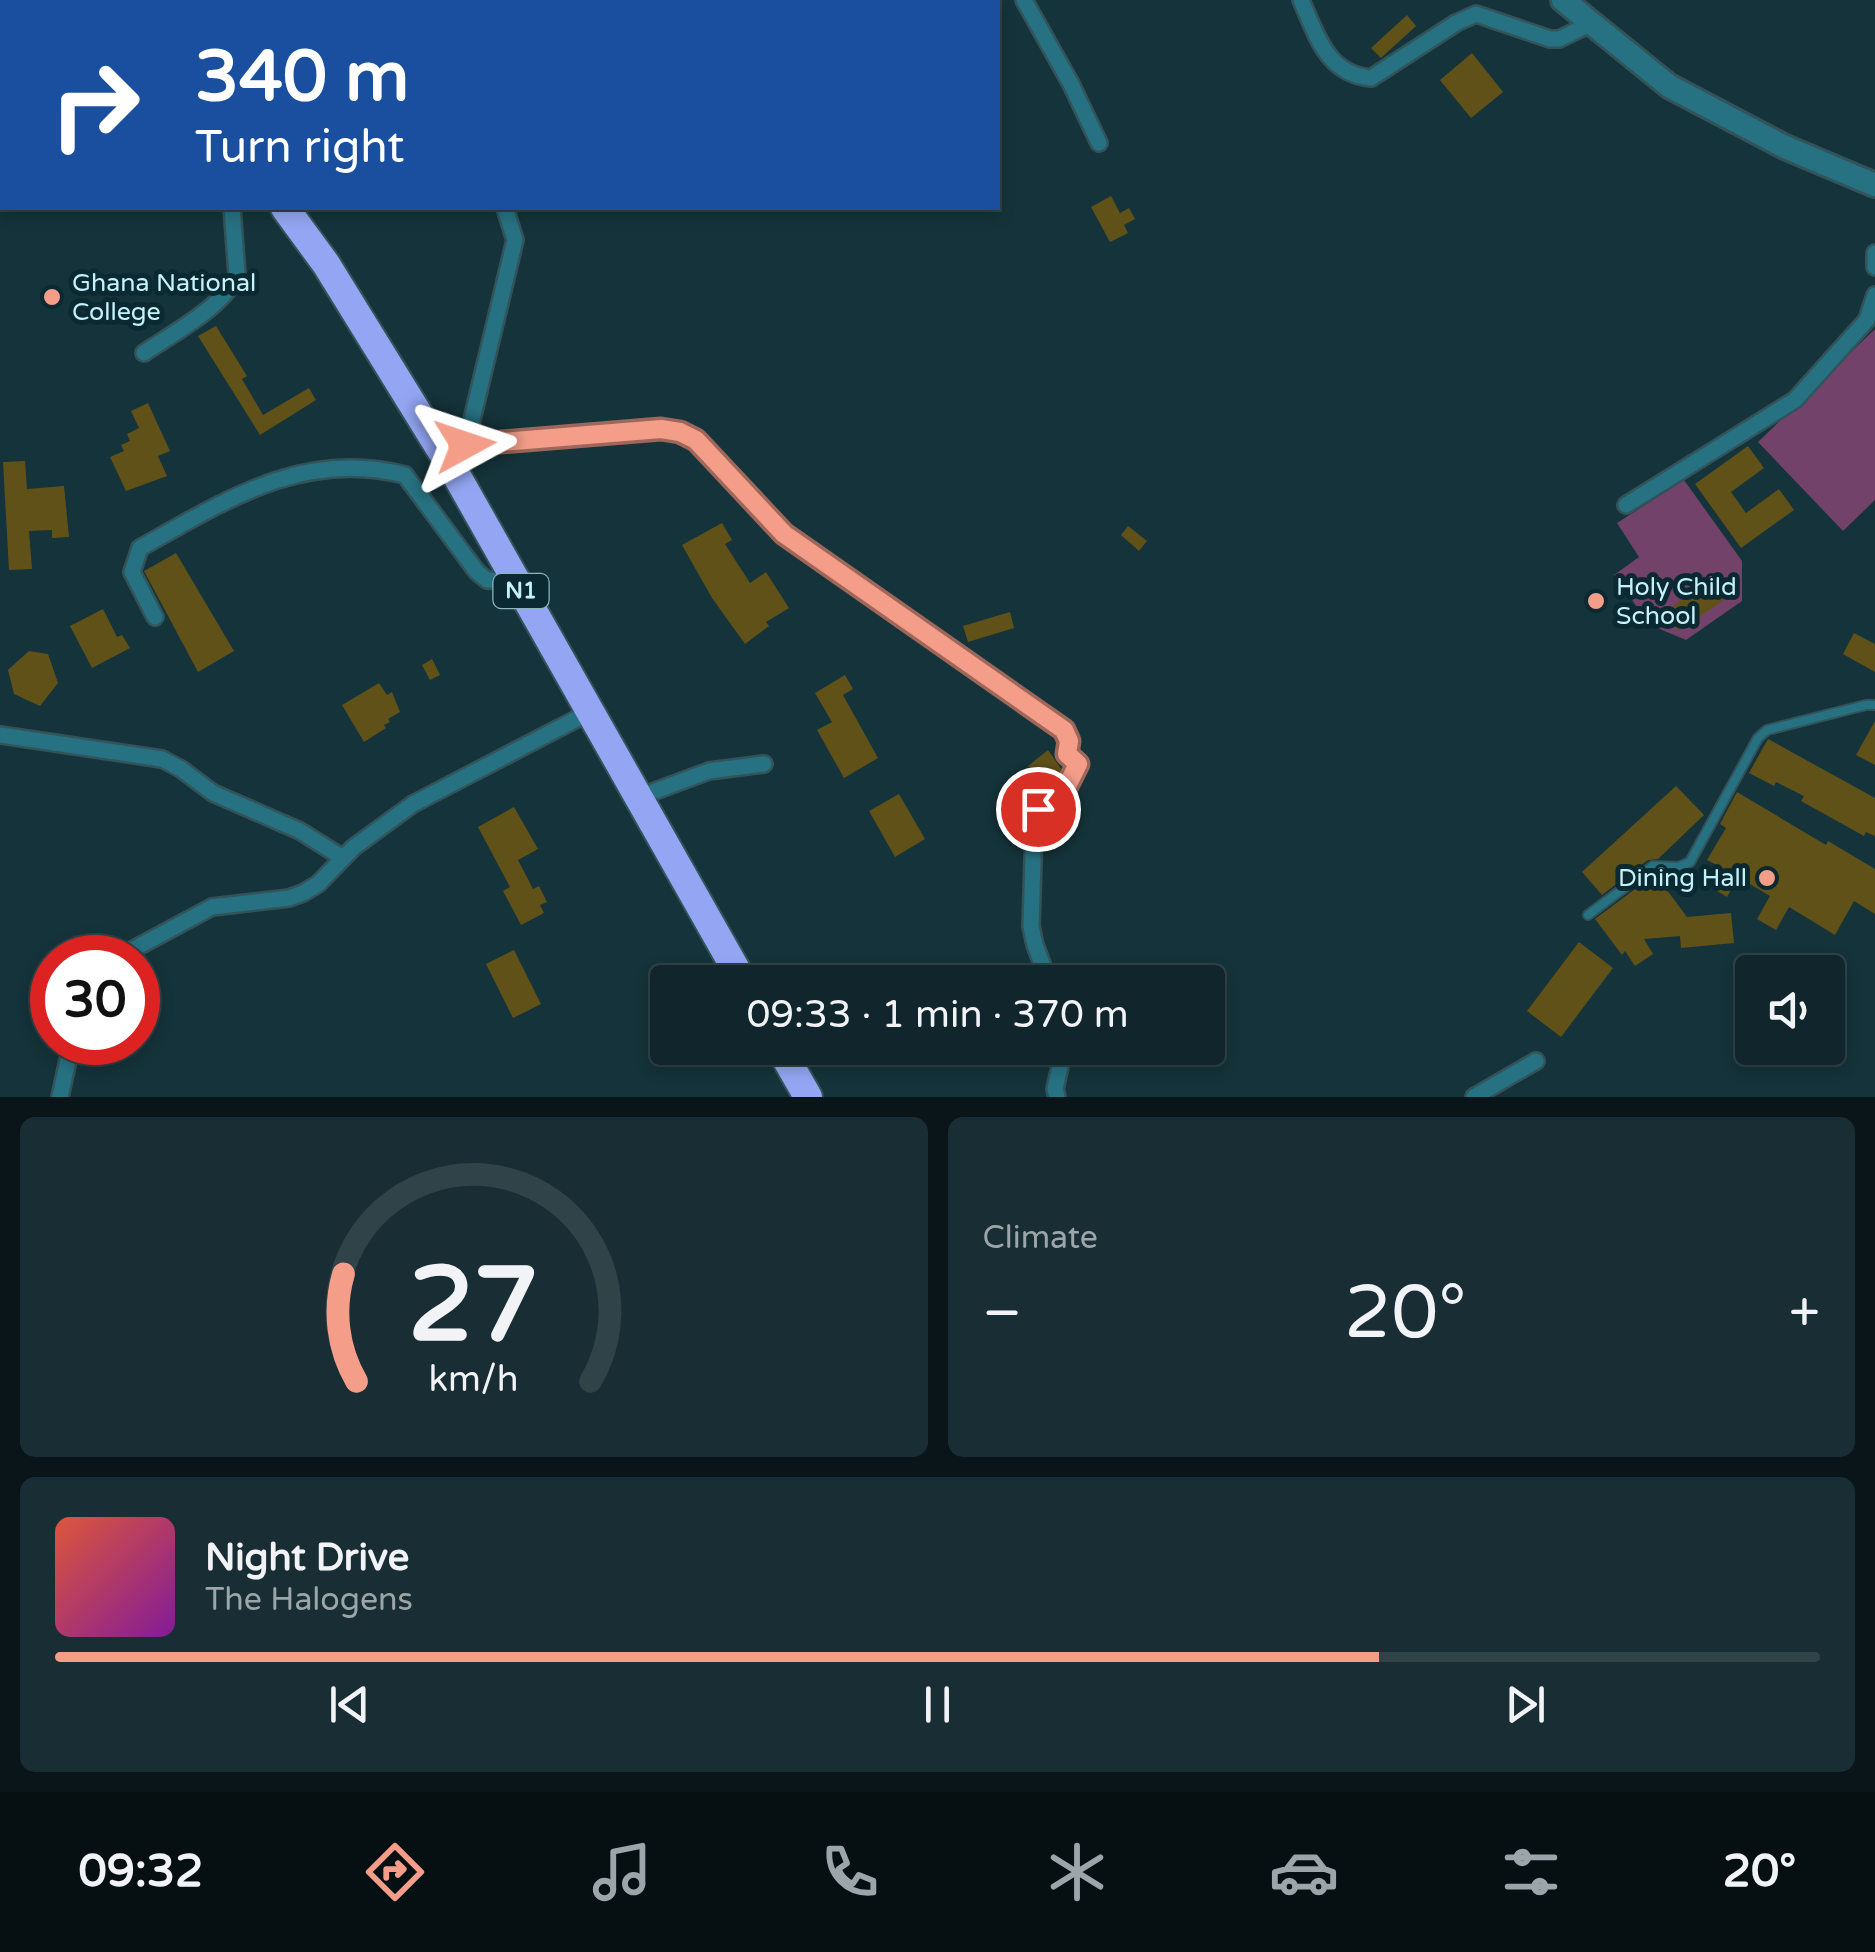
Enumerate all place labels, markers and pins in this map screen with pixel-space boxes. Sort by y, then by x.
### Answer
place label: Ghana National College [72,268,256,327]
marker: Ghana National College [41,286,63,308]
place label: Holy Child School [1616,572,1737,631]
marker: Holy Child School [1585,590,1607,612]
pin [996,767,1081,852]
place label: Dining Hall [1618,863,1747,893]
marker: Dining Hall [1756,867,1778,889]

